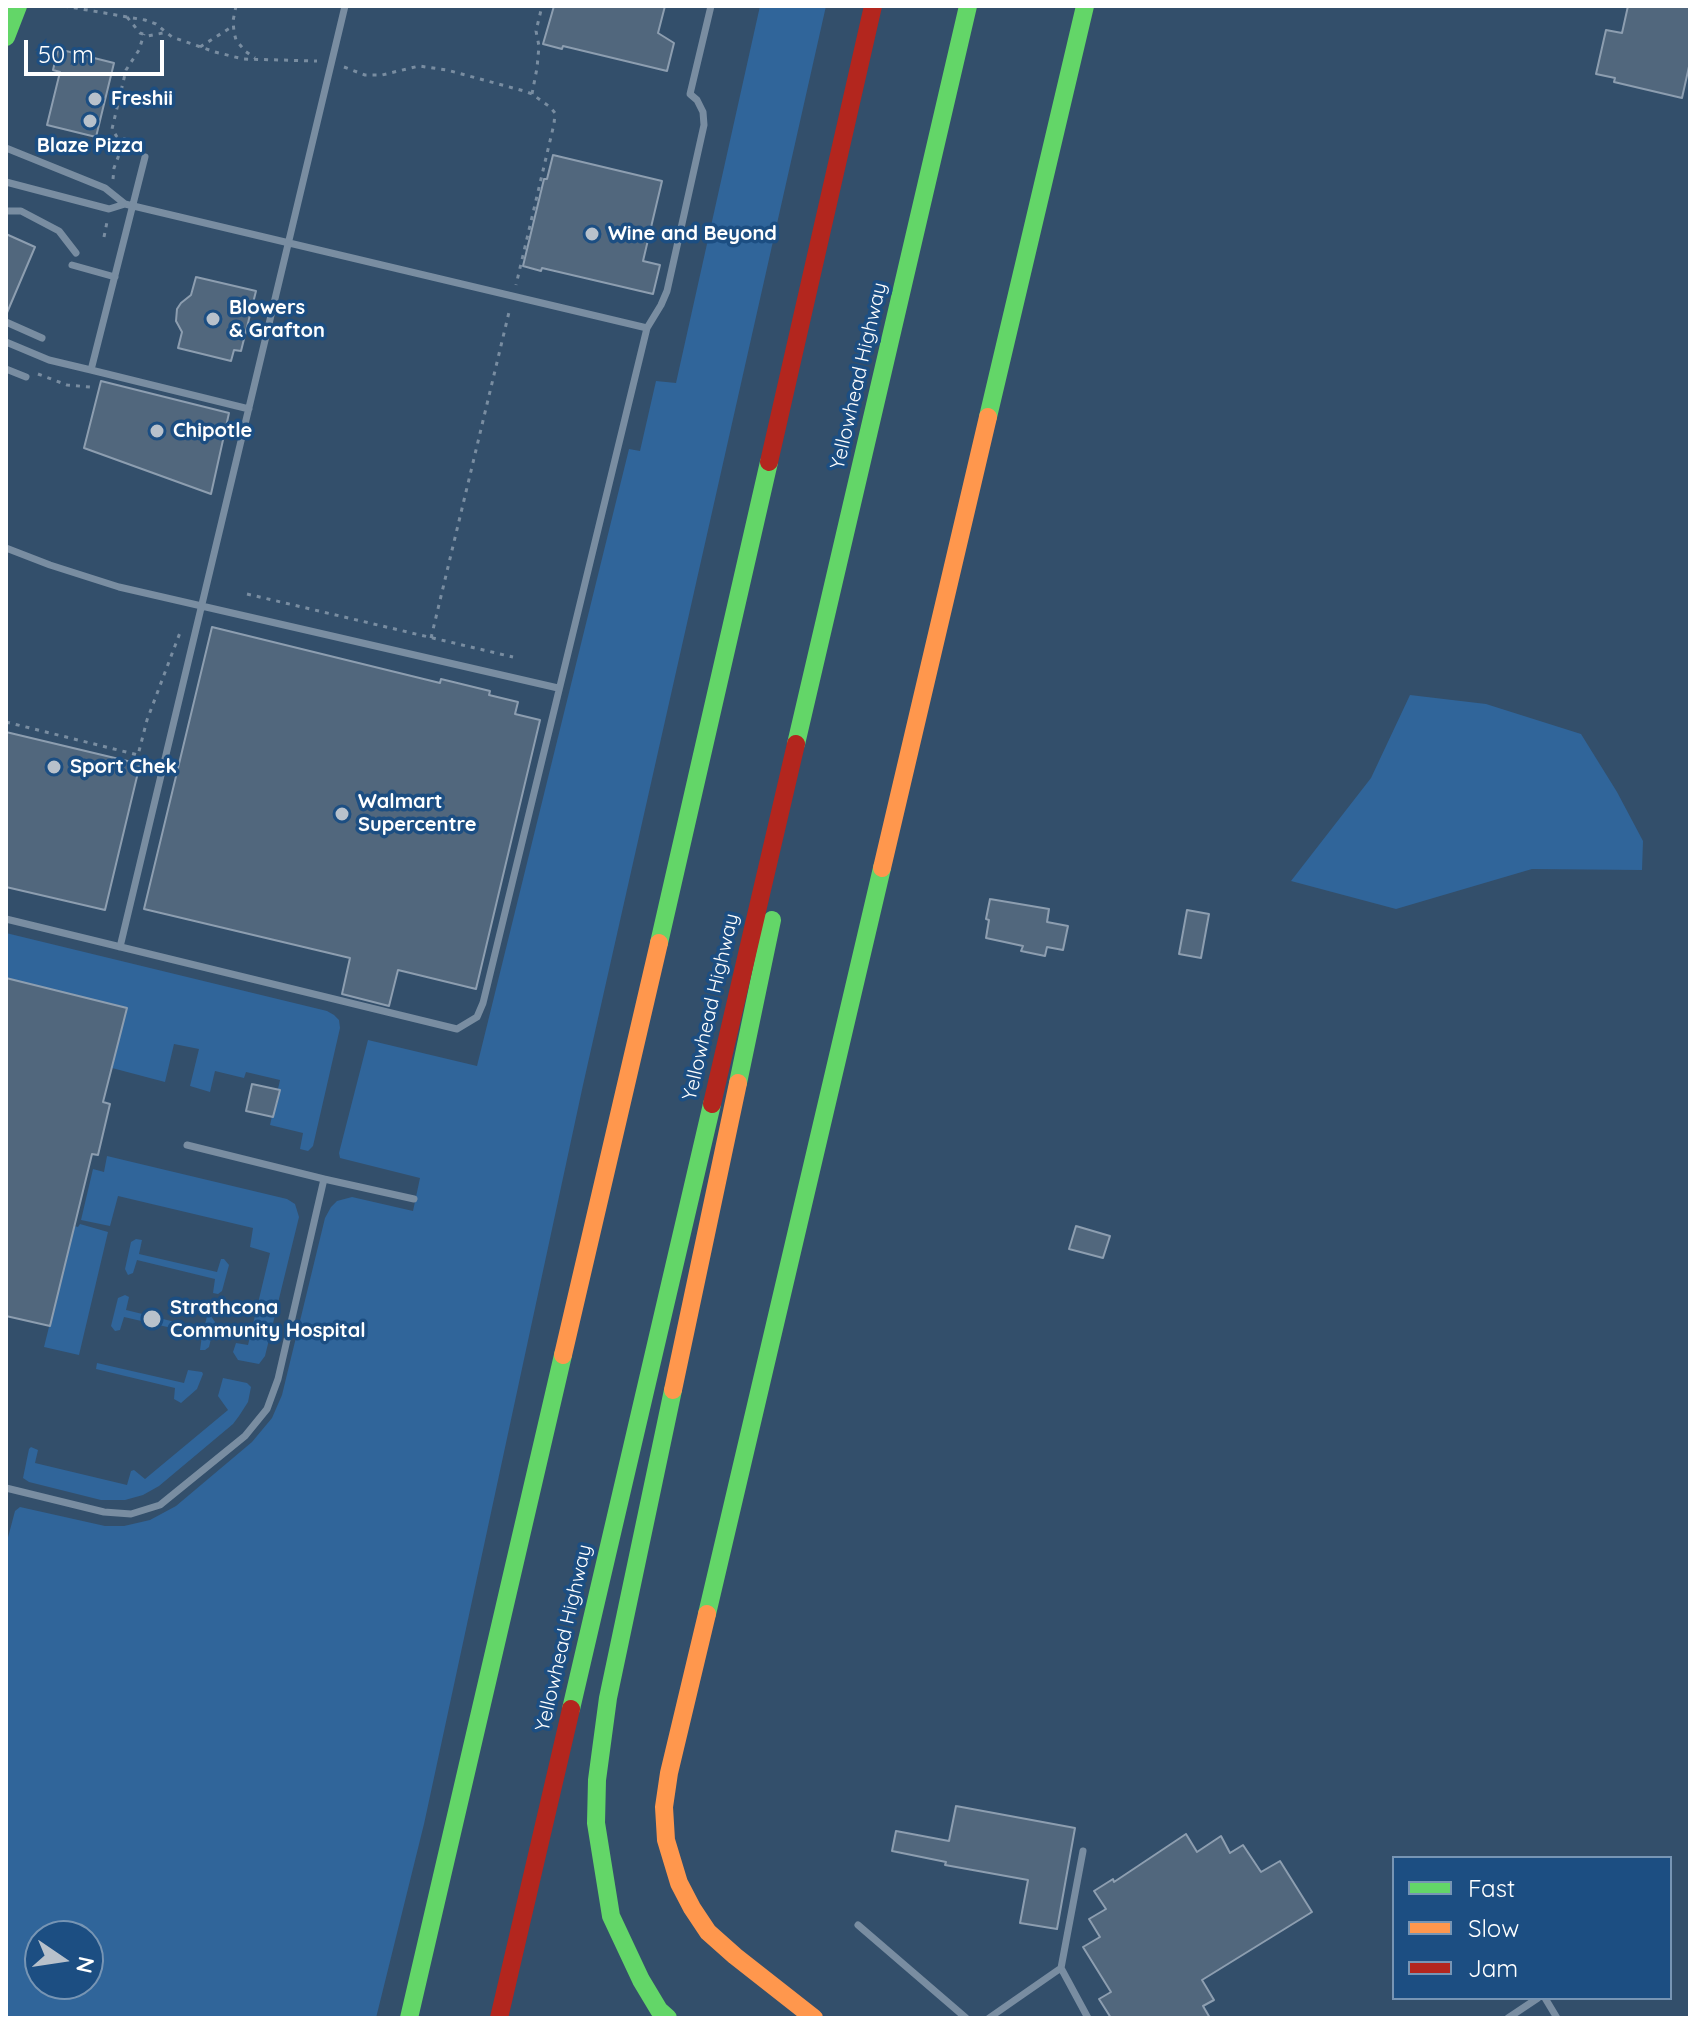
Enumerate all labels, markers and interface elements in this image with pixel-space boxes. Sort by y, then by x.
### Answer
scale bar [28,24,168,74]
text: 50 m [38,39,94,69]
place label: Freshii [111,87,173,111]
marker: Freshii [86,90,104,108]
marker: Blaze Pizza [81,112,99,130]
place label: Blaze Pizza [37,134,143,158]
place label: Wine and Beyond [608,222,777,246]
marker: Wine and Beyond [583,225,601,243]
street label: Yellowhead Highway [826,280,892,472]
place label: Blowers & Grafton [229,296,325,343]
marker: Blowers & Grafton [204,310,222,328]
place label: Chipotle [173,419,252,443]
marker: Chipotle [148,422,166,440]
place label: Sport Chek [70,755,177,779]
marker: Sport Chek [45,758,63,776]
place label: Walmart Supercentre [358,790,477,837]
marker: Walmart Supercentre [333,805,351,823]
street label: Yellowhead Highway [678,911,744,1103]
place label: Strathcona Community Hospital [170,1296,366,1343]
marker: Strathcona Community Hospital [141,1308,163,1330]
street label: Yellowhead Highway [531,1542,597,1734]
legend [1392,1856,1672,2000]
text: Fast [1468,1873,1515,1903]
text: Slow [1468,1913,1519,1943]
north arrow [24,1920,104,2000]
text: Jam [1468,1953,1518,1983]
text: N [70,1954,101,1976]

